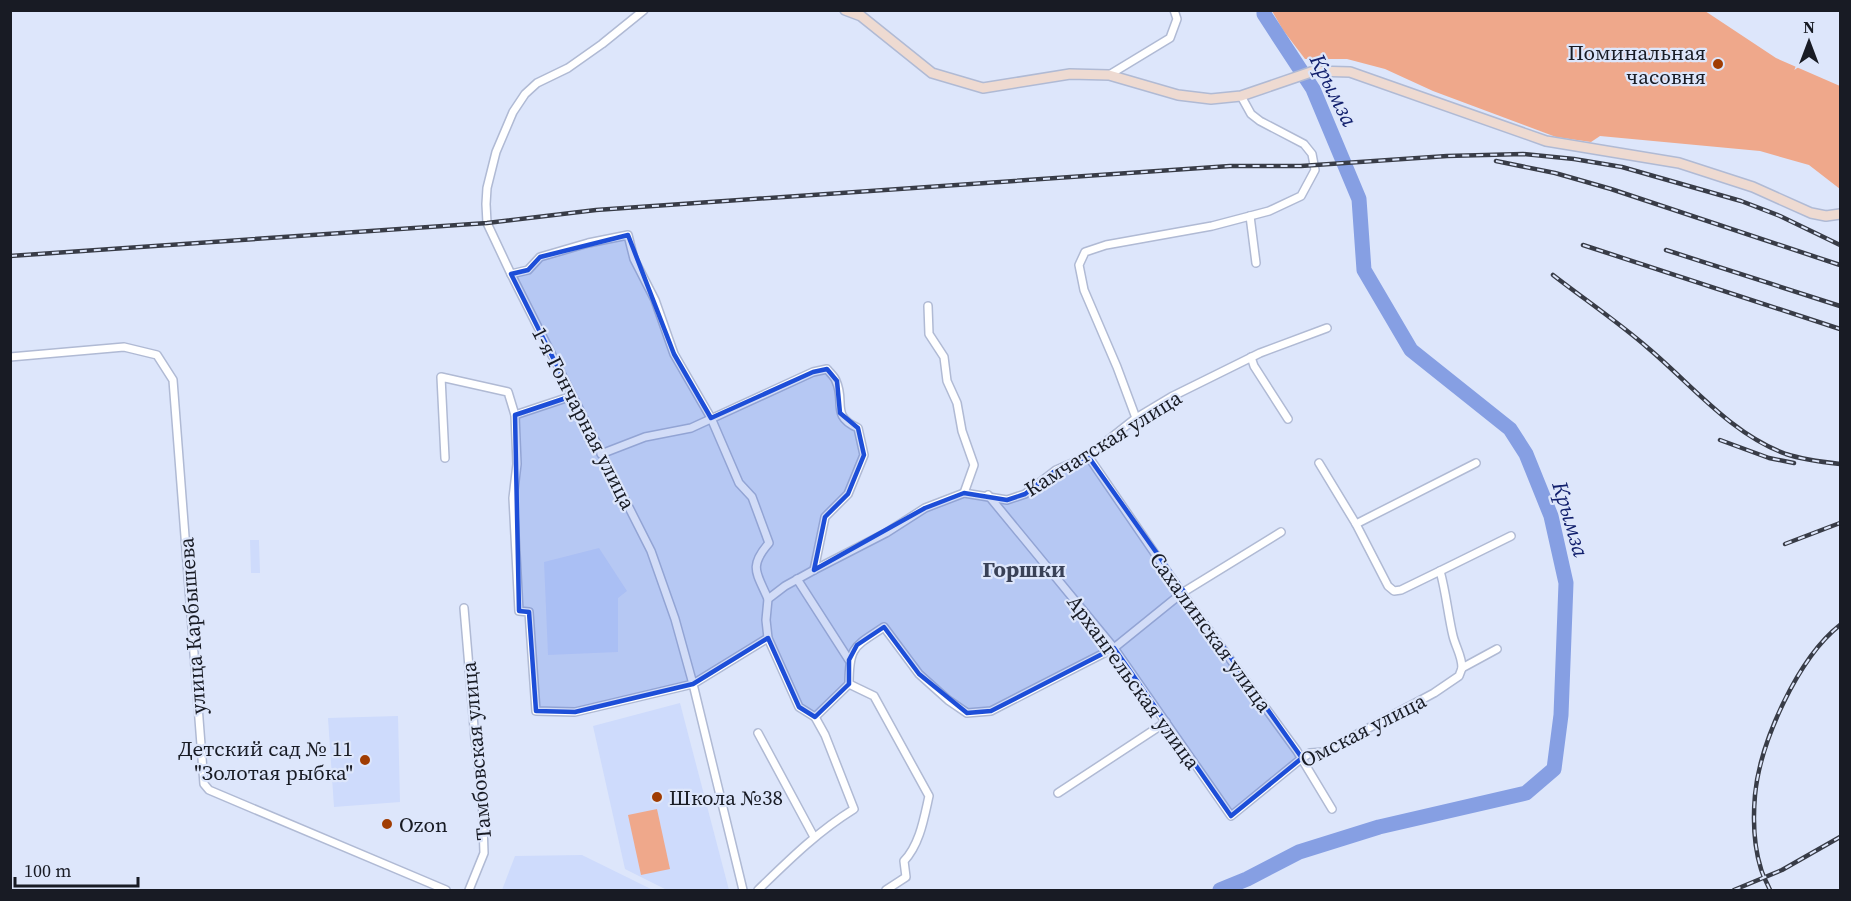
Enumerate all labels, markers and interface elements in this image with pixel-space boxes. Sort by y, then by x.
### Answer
north arrow [1779,12,1839,72]
text: N [1803,16,1815,38]
place label: Поминальная часовня [1568,38,1706,91]
water label: Крымза [1303,48,1365,132]
marker: Поминальная часовня [1711,57,1725,71]
street label: 1-я Гончарная улица [525,322,643,515]
street label: Камчатская улица [1019,383,1187,503]
water label: Крымза [1545,477,1597,561]
street label: улица Карбышева [171,536,213,715]
street label: Сахалинская улица [1143,546,1279,718]
district label: Горшки [983,554,1065,584]
street label: Архангельская улица [1061,589,1208,776]
street label: Тамбовская улица [454,660,498,841]
street label: Омская улица [1295,686,1431,774]
place label: Детский сад № 11 "Золотая рыбка" [178,734,353,787]
marker: Детский сад № 11 "Золотая рыбка" [358,753,372,767]
place label: Школа №38 [669,783,783,812]
marker: Школа №38 [650,790,664,804]
place label: Ozon [399,810,448,839]
marker: Ozon [380,817,394,831]
scale bar [15,850,138,888]
text: 100 m [24,858,71,883]

